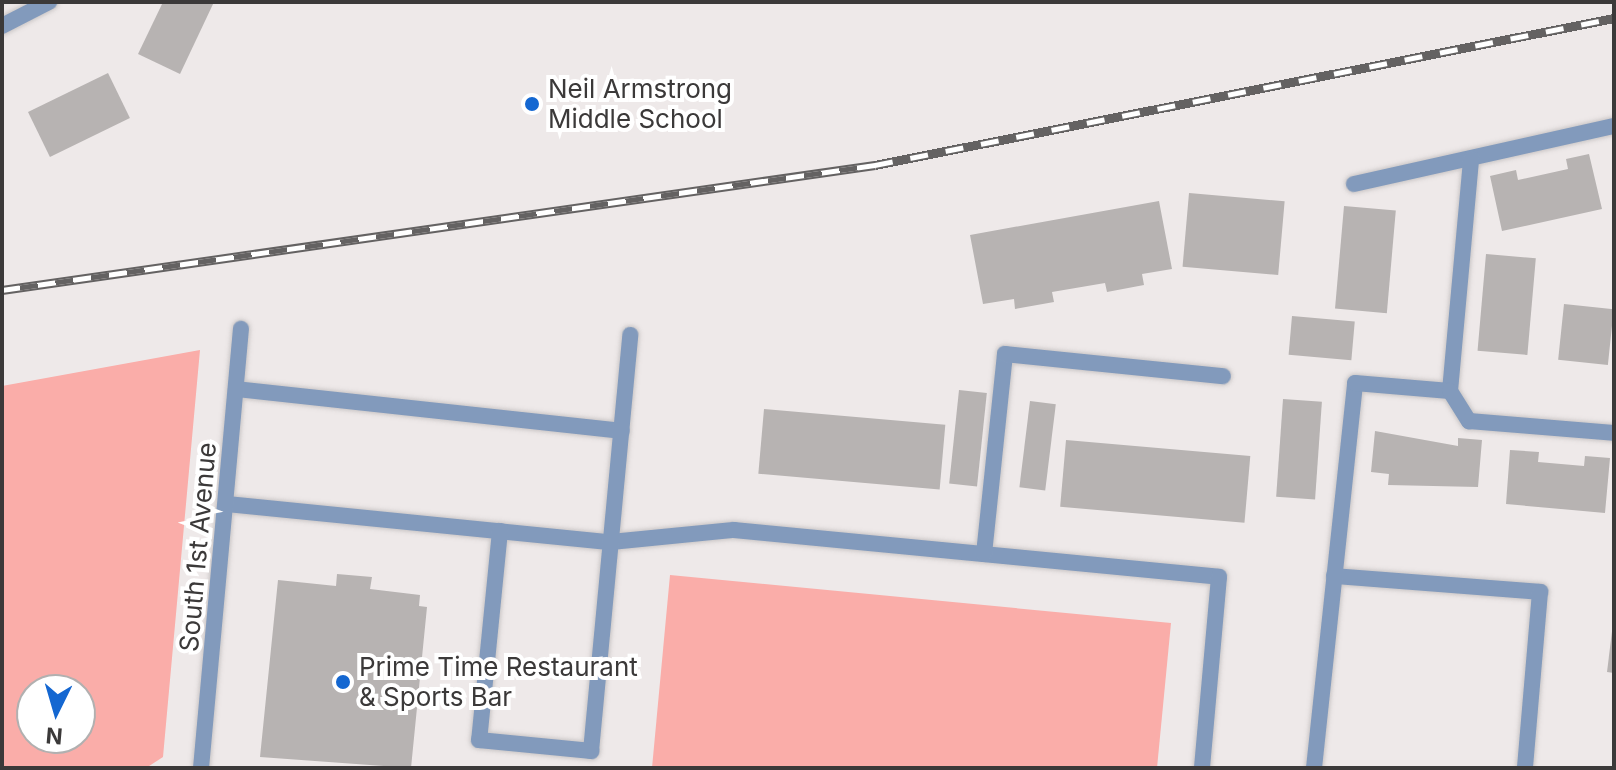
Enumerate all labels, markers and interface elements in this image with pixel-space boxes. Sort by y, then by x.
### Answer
place label: Neil Armstrong Middle School [548,73,732,134]
marker: Neil Armstrong Middle School [523,95,541,113]
street label: South 1st Avenue [173,441,223,653]
place label: Prime Time Restaurant & Sports Bar [359,651,638,712]
marker: Prime Time Restaurant & Sports Bar [334,673,352,691]
north arrow [16,674,96,754]
text: N [45,722,64,750]

